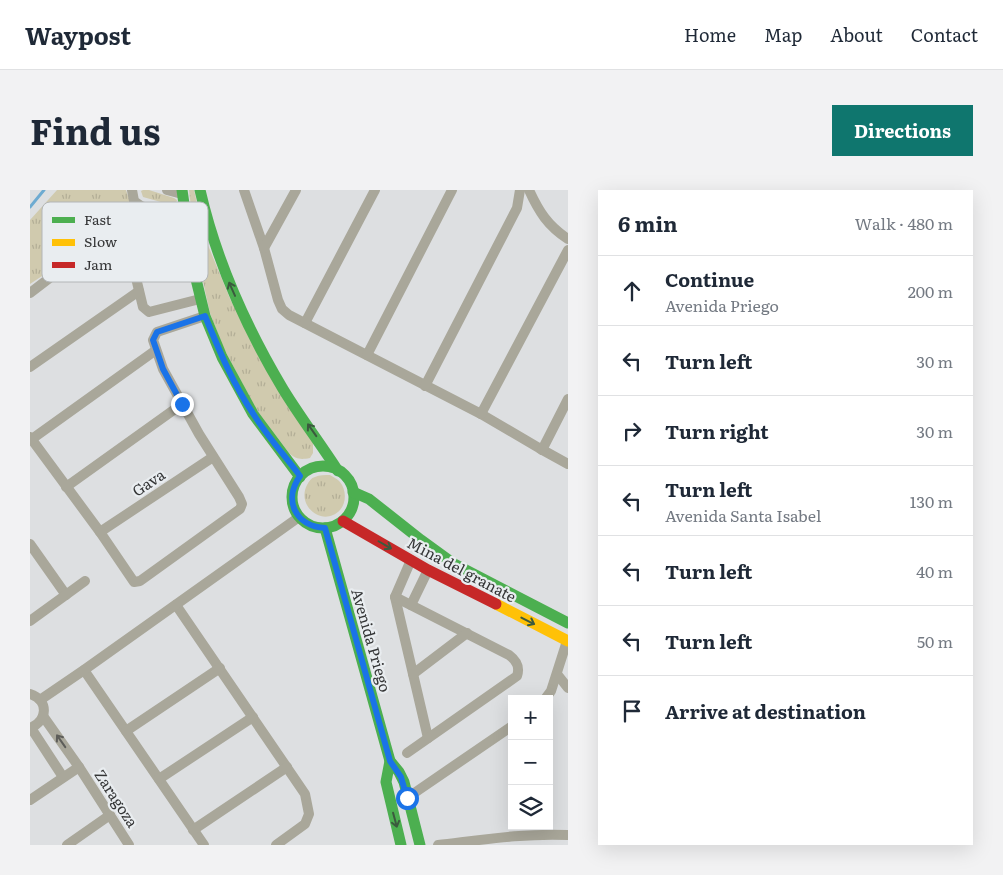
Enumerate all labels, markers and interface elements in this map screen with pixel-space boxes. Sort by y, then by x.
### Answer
text: Waypost [25,17,131,52]
text: Home [684,21,736,48]
text: Map [764,21,802,48]
text: About [830,21,883,48]
text: Contact [911,21,978,48]
text: Find us [30,104,160,156]
button: Directions [832,105,973,156]
legend [42,202,208,282]
text: 6 min [618,207,678,238]
text: Fast [84,209,112,229]
text: Walk · 480 m [855,211,953,235]
text: Slow [84,231,117,251]
text: Jam [84,254,113,274]
text: Continue [665,265,754,293]
icon: ahead [618,277,646,305]
text: 200 m [908,279,953,303]
one-way arrow [227,282,237,297]
text: Avenida Priego [665,293,779,317]
icon: left [618,347,646,375]
text: Turn left [665,347,752,375]
text: 30 m [916,349,953,373]
route end [171,393,194,416]
icon: right [618,417,646,445]
text: Turn right [665,417,769,445]
text: 30 m [916,419,953,443]
one-way arrow [307,423,317,437]
street label: Gava [127,462,170,501]
text: Turn left [665,475,752,503]
icon: left [618,487,646,515]
text: 130 m [910,489,953,513]
text: Avenida Santa Isabel [665,503,821,527]
street label: Mina del granate [404,531,521,607]
one-way arrow [377,540,392,550]
icon: left [618,557,646,585]
text: Turn left [665,557,752,585]
text: 40 m [916,559,953,583]
street label: Avenida Priego [346,586,398,695]
one-way arrow [521,616,536,626]
icon: left [618,627,646,655]
text: Turn left [665,627,752,655]
text: 50 m [917,629,953,653]
map controls [508,695,553,830]
button: + [508,695,553,740]
icon: arrive [618,697,646,725]
text: Arrive at destination [665,697,866,725]
one-way arrow [56,734,66,748]
button: − [508,740,553,785]
street label: Zaragoza [90,764,145,832]
button: layers [508,785,553,830]
route start [396,787,419,810]
one-way arrow [391,811,400,827]

